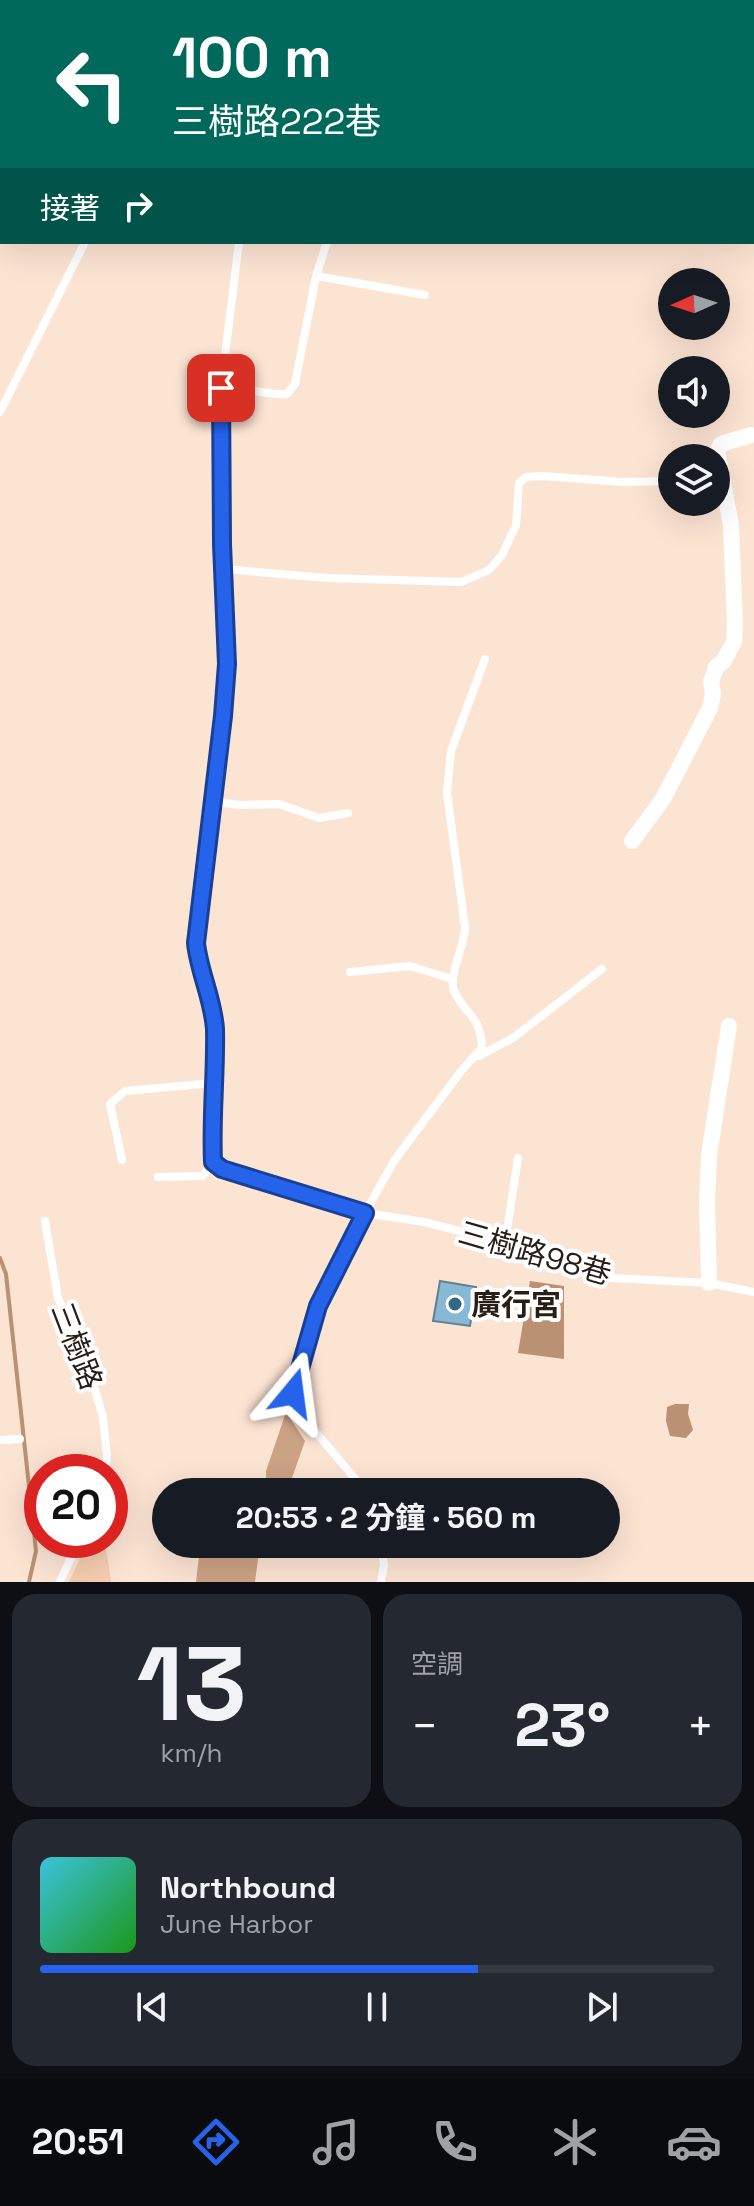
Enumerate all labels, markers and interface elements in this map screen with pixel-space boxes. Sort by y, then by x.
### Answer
text: 100 m [172,22,332,93]
icon: left [40,32,144,136]
text: 三樹路222巷 [172,99,381,145]
icon: right [116,184,160,228]
text: 接著 [40,189,100,228]
north arrow [658,268,730,340]
map controls [658,268,730,516]
pin [187,354,255,422]
button: sound [658,356,730,428]
icon: arrive [199,366,243,410]
button: layers [658,444,730,516]
street label: 三樹路98巷 [454,1213,616,1293]
place label: 廣行宮 [471,1285,561,1324]
marker: 廣行宮 [446,1295,464,1313]
street label: 三樹路 [43,1297,111,1395]
position arrow [251,1351,335,1435]
speed limit sign: 20 [24,1454,128,1558]
text: 20:53 · 2 分鐘 · 560 m [236,1498,536,1537]
text: 13 [136,1618,247,1750]
text: 空調 [411,1647,463,1681]
text: 23° [515,1687,610,1764]
text: − [411,1698,438,1754]
text: + [687,1698,714,1754]
text: km/h [161,1736,222,1770]
text: Northbound [160,1868,336,1907]
text: June Harbor [160,1907,313,1941]
icon: previous [130,1985,174,2029]
icon: pause [355,1985,399,2029]
icon: next [580,1985,624,2029]
icon: directions [188,2114,244,2170]
icon: music [308,2114,364,2170]
icon: phone [427,2114,483,2170]
icon: climate [547,2114,603,2170]
icon: car [666,2114,722,2170]
text: 20:51 [32,2119,124,2165]

